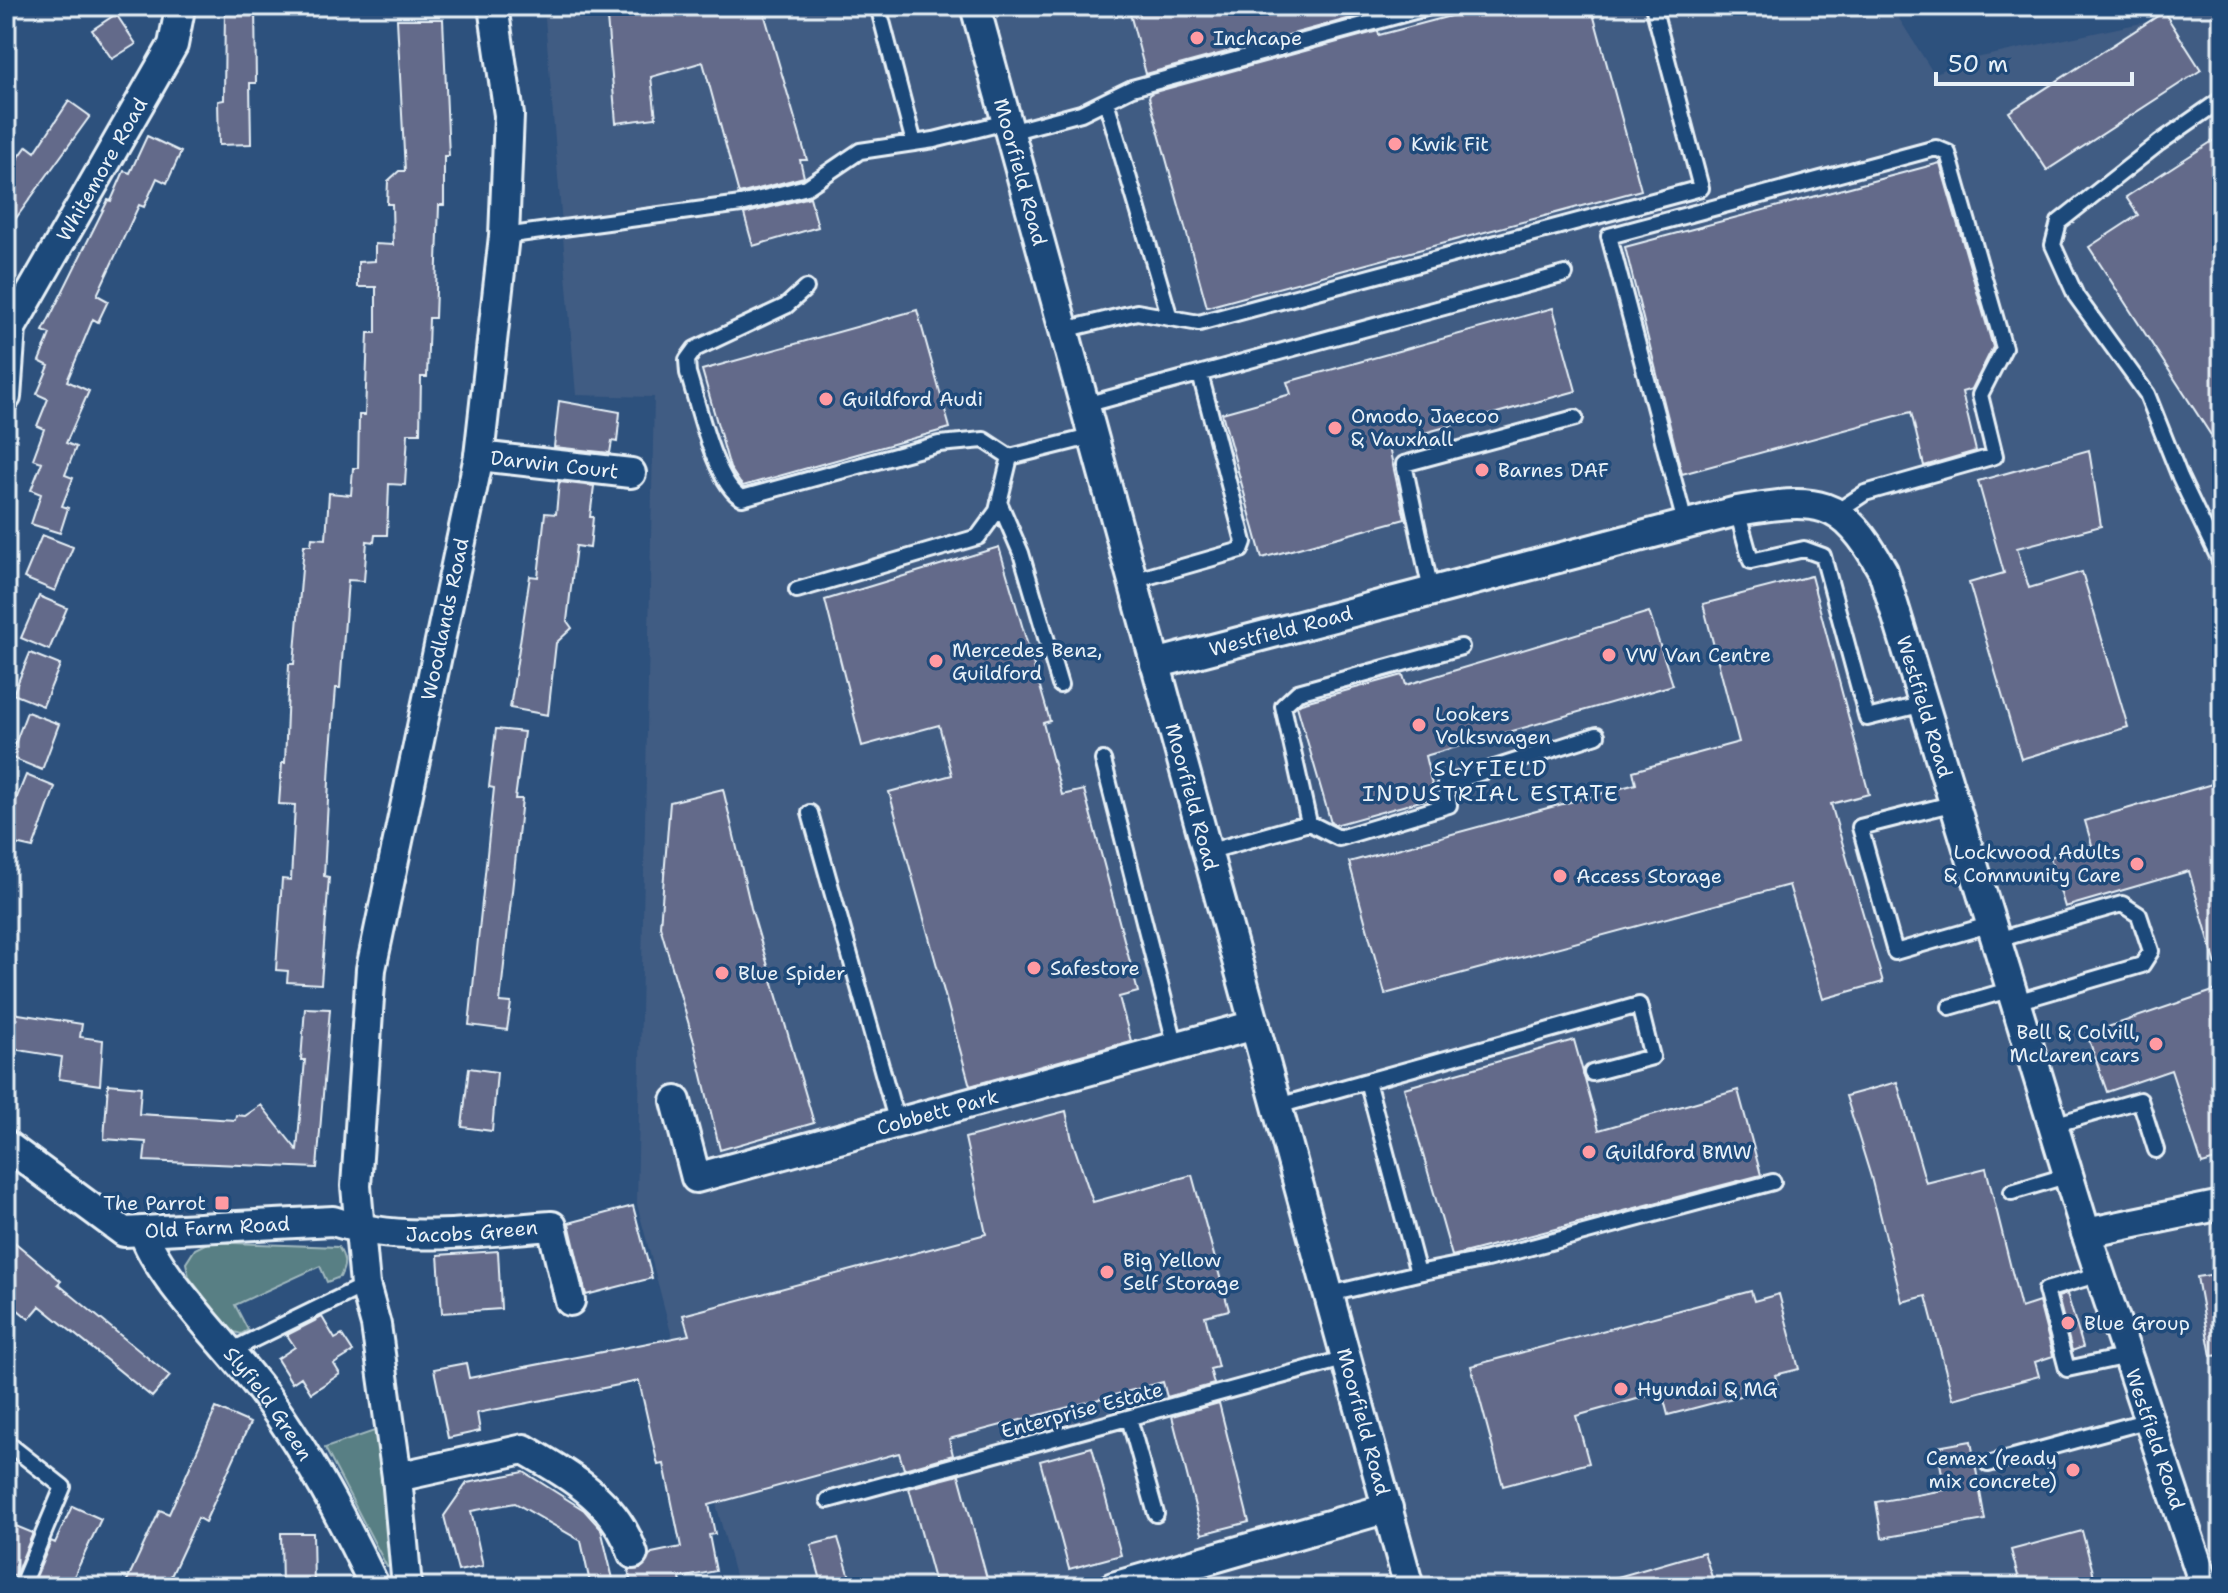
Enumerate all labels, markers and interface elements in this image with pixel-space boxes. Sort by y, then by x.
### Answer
place label: Inchcape [1213,25,1302,51]
marker: Inchcape [1188,29,1206,47]
scale bar [1936,36,2132,86]
text: 50 m [1948,48,2008,80]
street label: Whitemore Road [50,93,153,246]
street label: Moorfield Road [988,95,1053,249]
place label: Kwik Fit [1411,131,1489,157]
marker: Kwik Fit [1386,135,1404,153]
place label: Guildford Audi [842,386,983,412]
marker: Guildford Audi [817,390,835,408]
place label: Omodo, Jaecoo & Vauxhall [1351,403,1499,452]
marker: Omodo, Jaecoo & Vauxhall [1326,419,1344,437]
street label: Darwin Court [489,444,620,485]
place label: Barnes DAF [1498,457,1609,483]
marker: Barnes DAF [1473,461,1491,479]
street label: Woodlands Road [415,535,475,703]
street label: Westfield Road [1206,600,1356,662]
street label: Westfield Road [1891,632,1959,781]
place label: Mercedes Benz, Guildford [952,637,1102,686]
place label: VW Van Centre [1625,642,1771,668]
marker: VW Van Centre [1600,646,1618,664]
marker: Mercedes Benz, Guildford [927,652,945,670]
place label: Lookers Volkswagen [1435,701,1551,750]
marker: Lookers Volkswagen [1410,716,1428,734]
street label: Moorfield Road [1159,720,1225,874]
district label: SLYFIELD INDUSTRIAL ESTATE [1362,754,1620,808]
place label: Lockwood Adults & Community Care [1944,839,2121,888]
marker: Lockwood Adults & Community Care [2128,855,2146,873]
place label: Access Storage [1576,863,1722,889]
marker: Access Storage [1551,867,1569,885]
place label: Safestore [1050,955,1140,981]
marker: Safestore [1025,959,1043,977]
place label: Blue Spider [738,960,846,986]
marker: Blue Spider [713,964,731,982]
place label: Bell & Colvill, McLaren cars [2010,1019,2140,1068]
marker: Bell & Colvill, McLaren cars [2147,1035,2165,1053]
street label: Cobbett Park [874,1083,1001,1141]
place label: Guildford BMW [1605,1139,1752,1165]
marker: Guildford BMW [1580,1143,1598,1161]
place label: The Parrot [103,1190,206,1216]
marker: The Parrot [213,1194,231,1212]
street label: Old Farm Road [144,1210,291,1244]
street label: Jacobs Green [405,1214,539,1248]
place label: Big Yellow Self Storage [1123,1247,1240,1296]
marker: Big Yellow Self Storage [1098,1263,1116,1281]
place label: Blue Group [2084,1310,2190,1336]
marker: Blue Group [2059,1314,2077,1332]
street label: Slyfield Green [218,1341,319,1466]
street label: Moorfield Road [1331,1345,1396,1499]
street label: Westfield Road [2119,1365,2191,1513]
street label: Enterprise Estate [998,1376,1166,1444]
place label: Hyundai & MG [1637,1376,1778,1402]
marker: Hyundai & MG [1612,1380,1630,1398]
place label: Cemex (ready mix concrete) [1926,1445,2057,1494]
marker: Cemex (ready mix concrete) [2064,1461,2082,1479]

